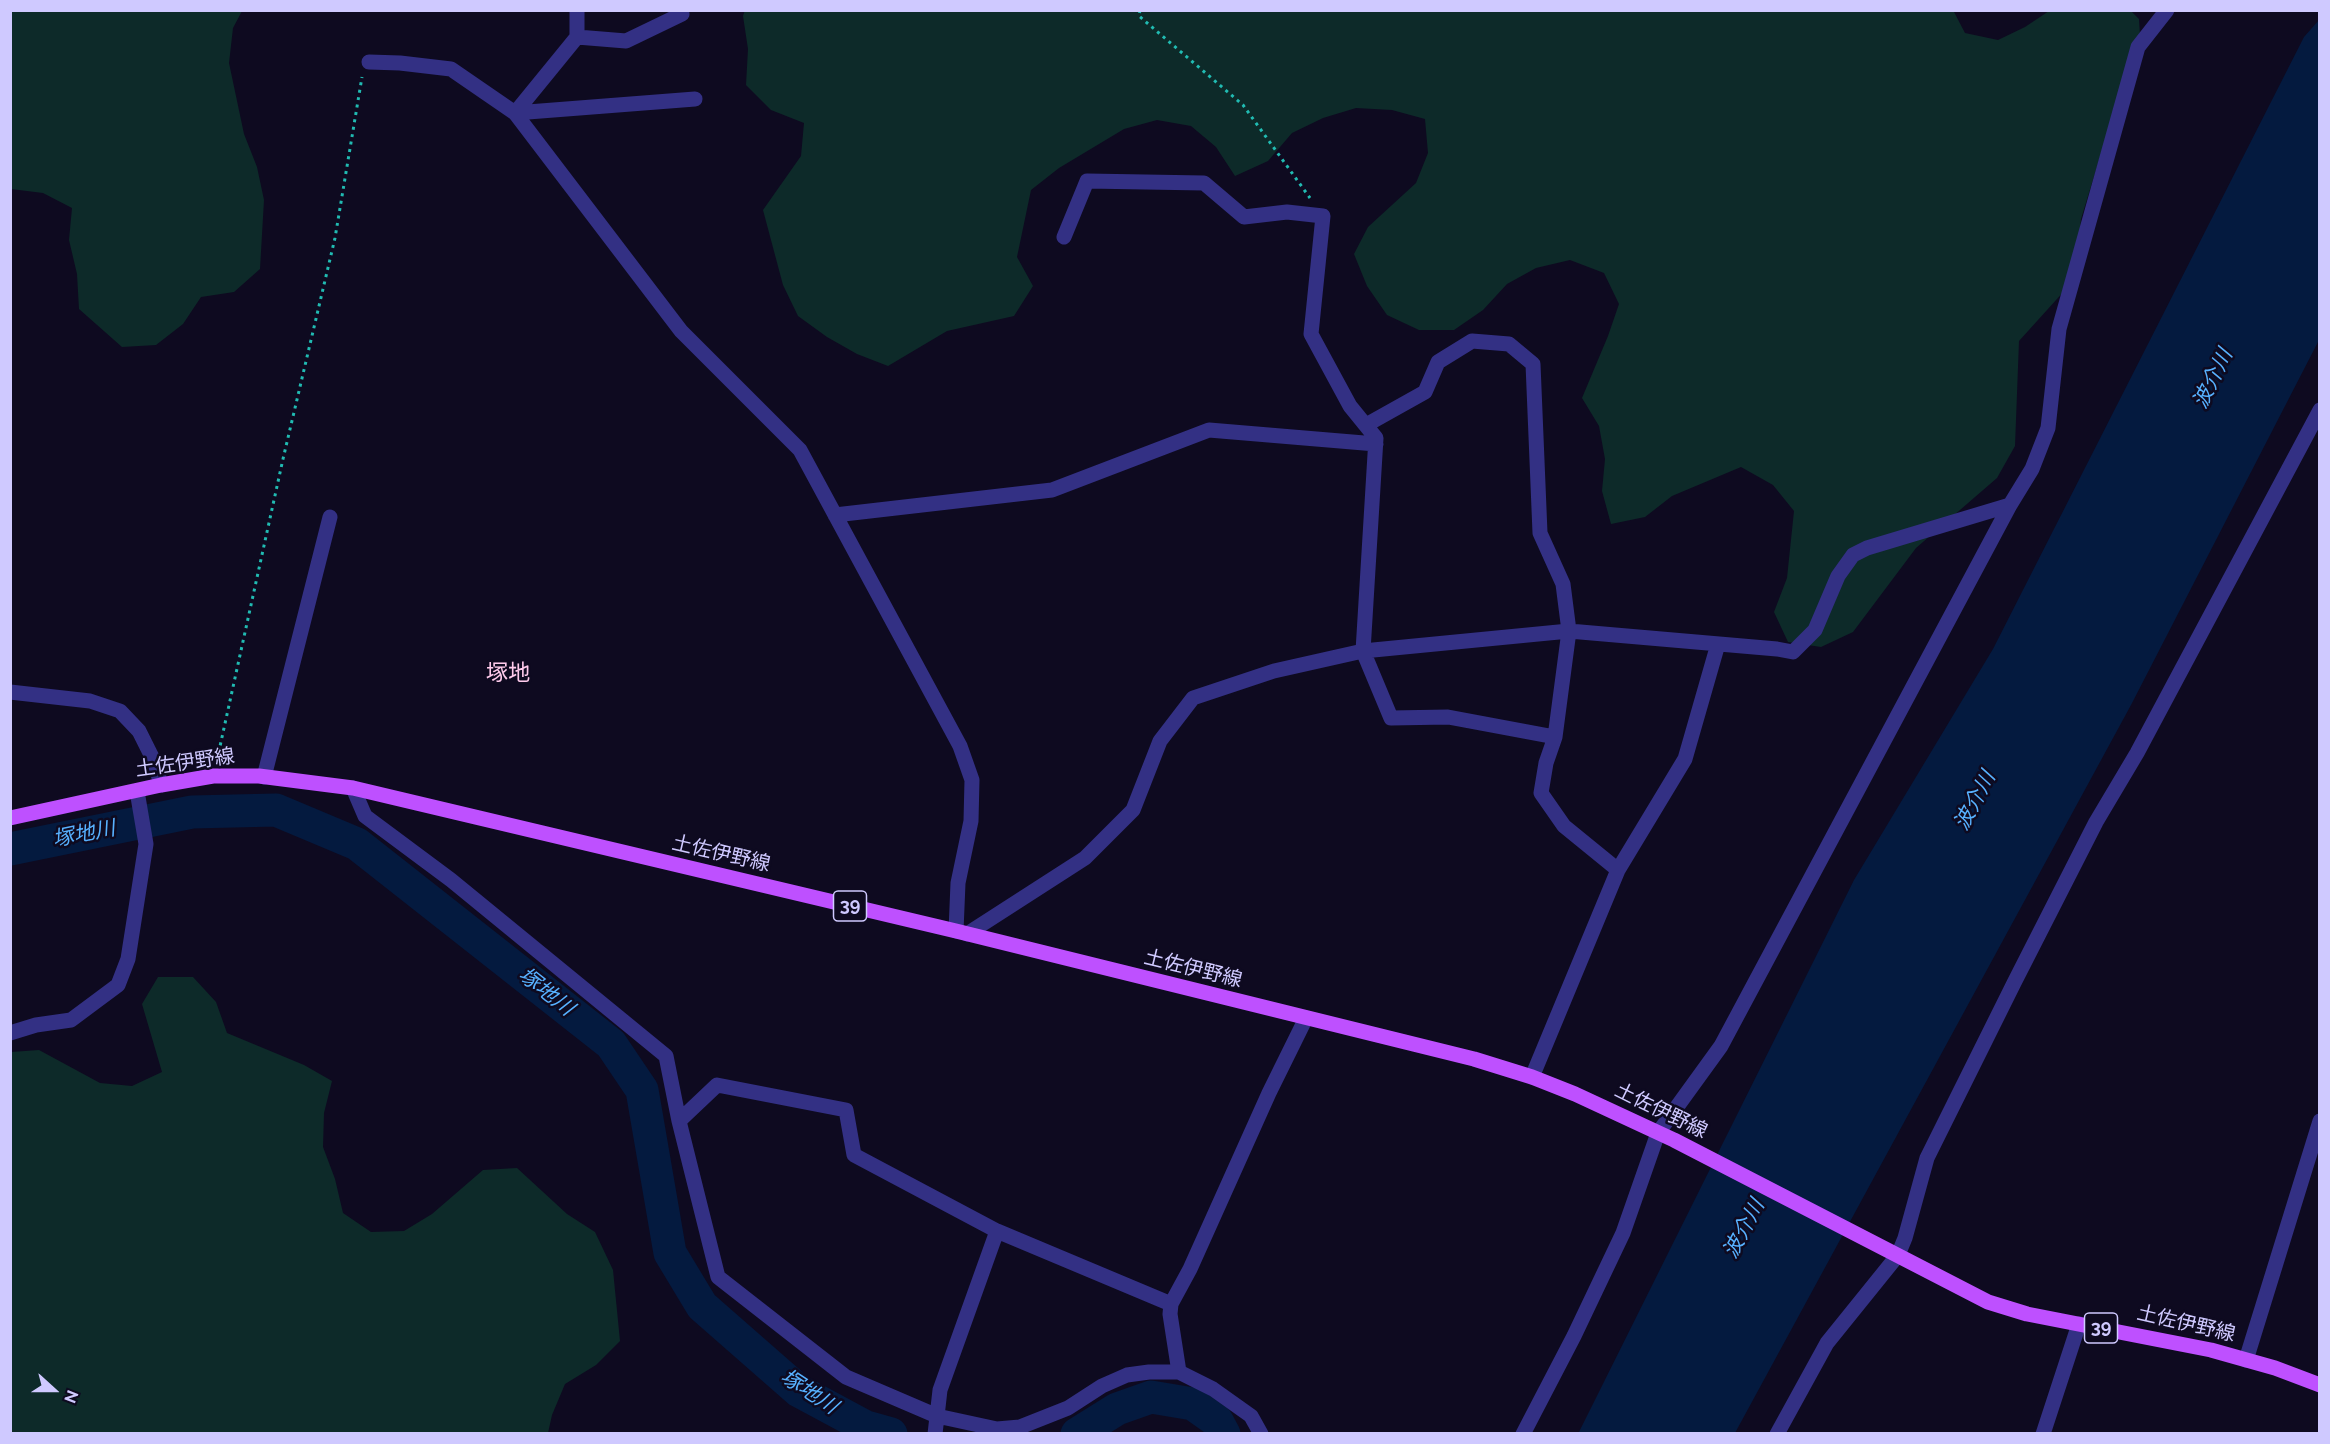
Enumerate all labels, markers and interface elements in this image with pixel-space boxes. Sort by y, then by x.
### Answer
water label: 波介川 [2188,345,2238,413]
district label: 塚地 [486,660,530,686]
street label: 土佐伊野線 [134,744,236,782]
water label: 波介川 [1949,767,2001,835]
water label: 塚地川 [51,816,117,852]
street label: 土佐伊野線 [670,831,772,877]
road number: 39 [834,891,866,921]
street label: 土佐伊野線 [1142,945,1244,993]
water label: 塚地川 [513,963,579,1021]
street label: 土佐伊野線 [1611,1078,1711,1144]
water label: 波介川 [1718,1195,1770,1263]
street label: 土佐伊野線 [2135,1301,2237,1347]
road number: 39 [2084,1313,2118,1343]
north arrow [24,1360,84,1420]
water label: 塚地川 [776,1364,842,1420]
text: N [60,1388,82,1406]

